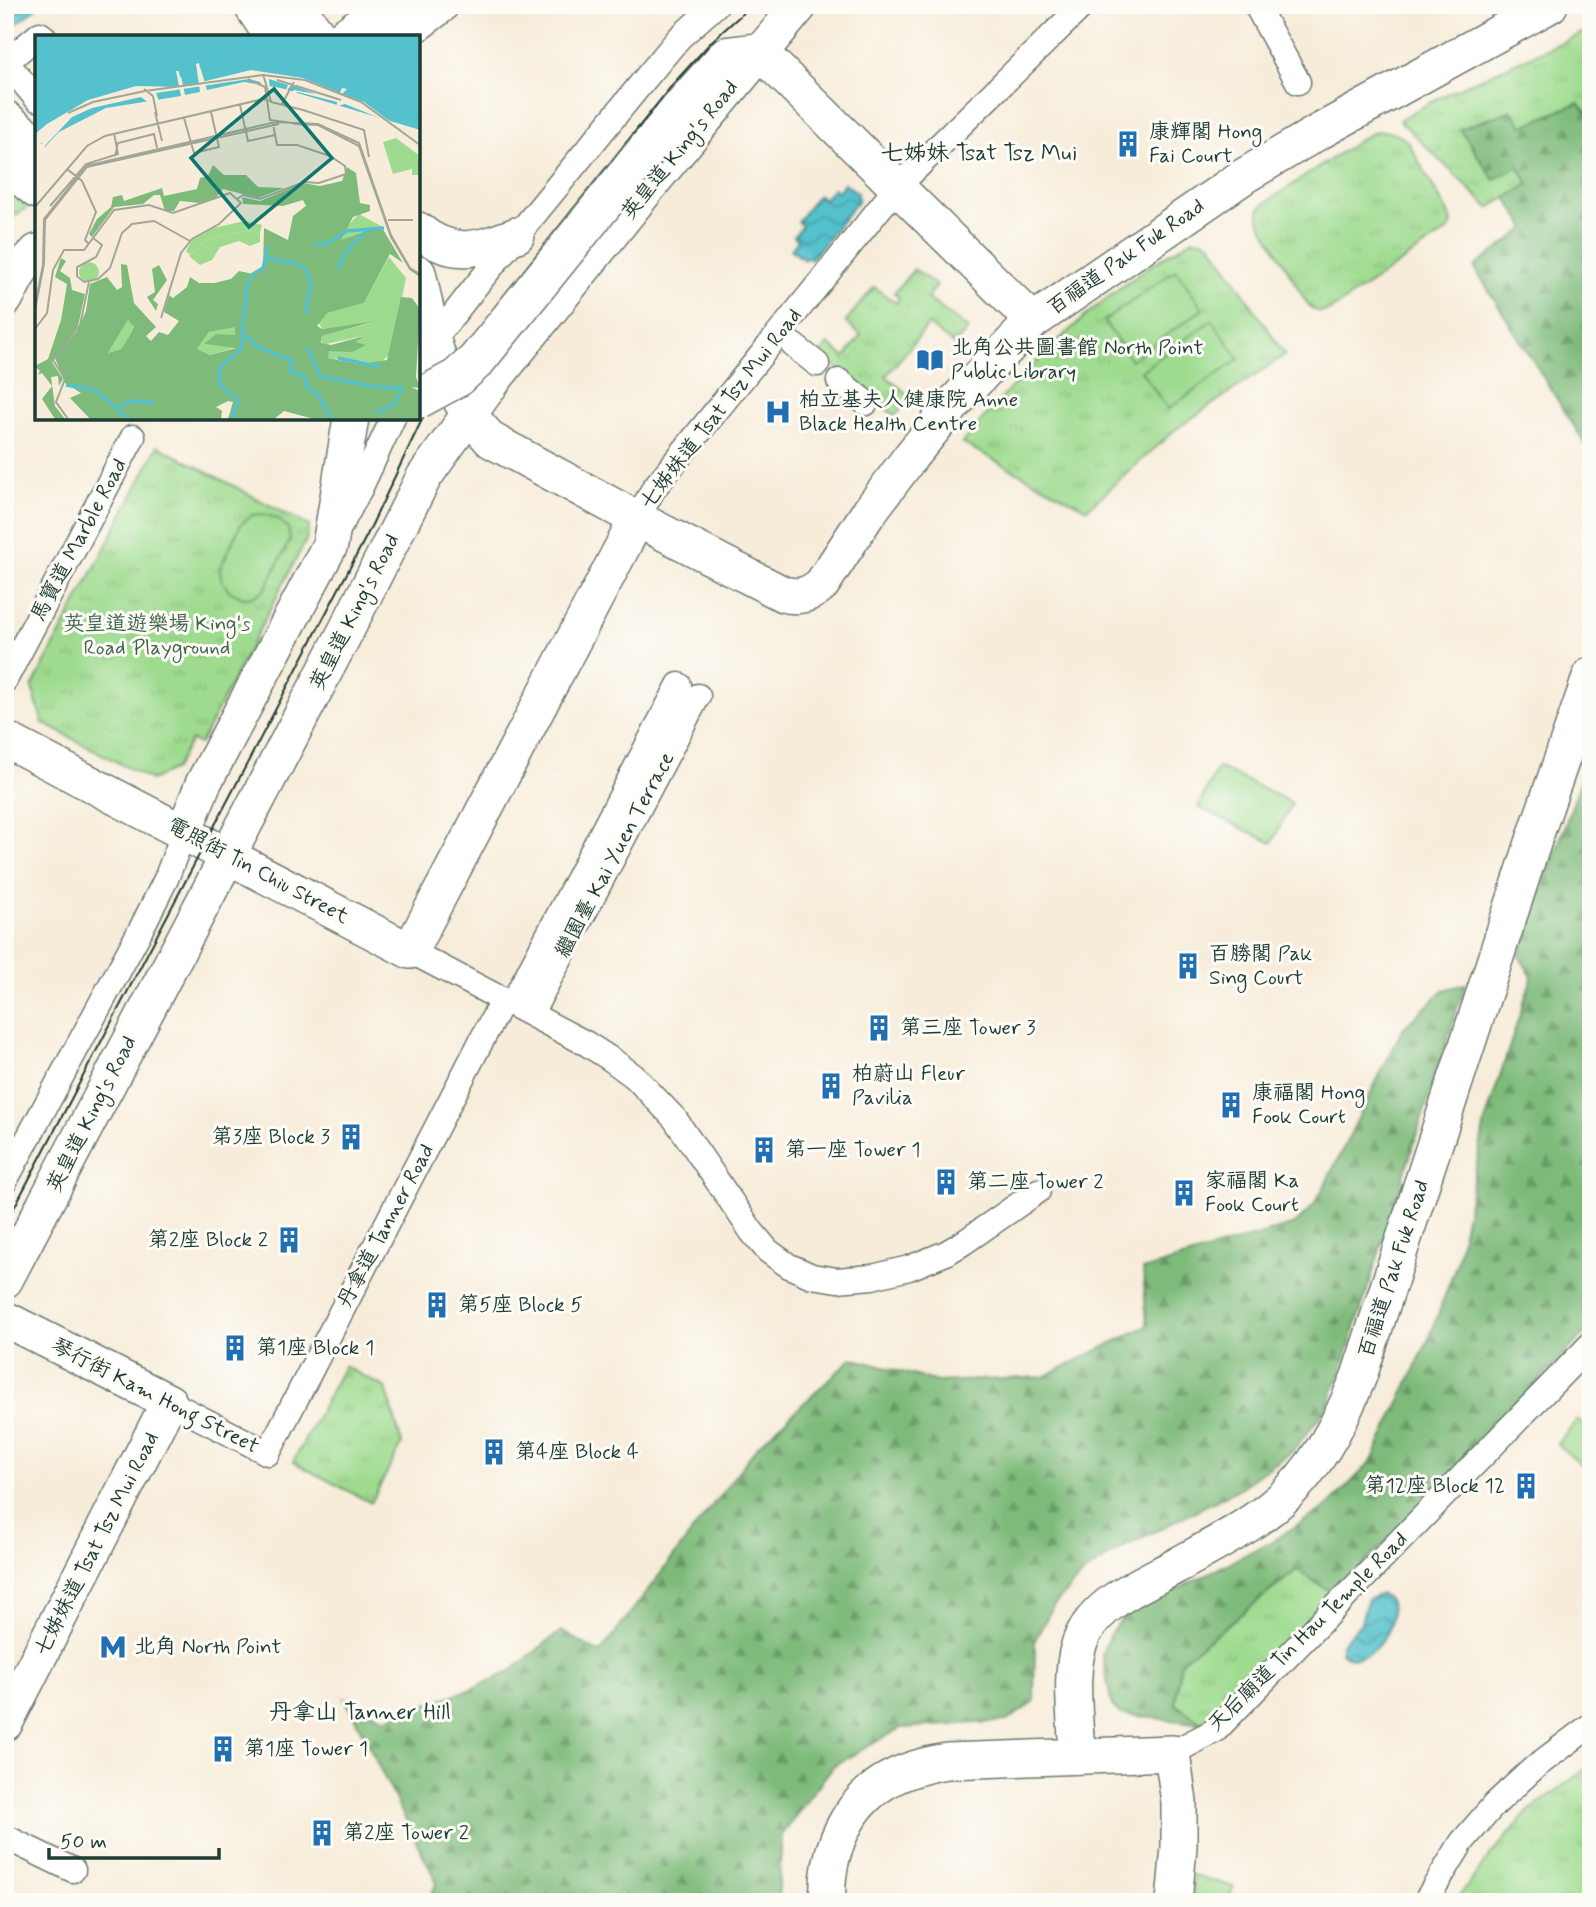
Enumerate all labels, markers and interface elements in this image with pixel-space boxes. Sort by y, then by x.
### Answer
inset map [35,35,420,420]
street label: 英皇道 King's Road [615,74,746,226]
place label: 康輝閣 Hong Fai Court [1149,118,1262,170]
building icon: 康輝閣 Hong Fai Court [1113,129,1143,159]
district label: 七姊妹 Tsat Tsz Mui [881,139,1077,169]
street label: 百福道 Pak Fuk Road [1042,192,1210,322]
street label: 七姊妹道 Tsat Tsz Mui Road [634,303,808,515]
place label: 北角公共圖書館 North Point Public Library [951,334,1204,386]
library icon: 北角公共圖書館 North Point Public Library [915,345,945,375]
place label: 柏立基夫人健康院 Anne Black Health Centre [799,386,1018,438]
hospital icon: 柏立基夫人健康院 Anne Black Health Centre [763,397,793,427]
street label: 馬寶道 Marble Road [24,454,134,626]
street label: 英皇道 King's Road [304,529,407,695]
park label: 英皇道遊樂場 King's Road Playground [63,610,251,663]
street label: 繼園臺 Kai Yuen Terrace [549,747,681,963]
street label: 電照街 Tin Chiu Street [162,811,354,931]
place label: 百勝閣 Pak Sing Court [1209,940,1312,993]
building icon: 百勝閣 Pak Sing Court [1173,951,1203,981]
building icon: 第三座 Tower 3 [864,1013,894,1043]
place label: 第三座 Tower 3 [900,1014,1036,1042]
street label: 英皇道 King's Road [41,1031,144,1197]
place label: 柏蔚山 Fleur Pavilia [852,1060,965,1112]
building icon: 柏蔚山 Fleur Pavilia [816,1071,846,1101]
place label: 康福閣 Hong Fook Court [1252,1079,1365,1131]
building icon: 康福閣 Hong Fook Court [1216,1090,1246,1120]
building icon: 第3座 Block 3 [336,1122,366,1152]
place label: 第3座 Block 3 [211,1123,331,1151]
building icon: 第一座 Tower 1 [749,1135,779,1165]
place label: 第一座 Tower 1 [785,1136,921,1164]
street label: 丹拿道 Tanner Road [331,1139,441,1313]
building icon: 第二座 Tower 2 [931,1167,961,1197]
place label: 家福閣 Ka Fook Court [1205,1167,1299,1219]
place label: 第二座 Tower 2 [967,1168,1104,1196]
street label: 百福道 Pak Fuk Road [1352,1176,1436,1362]
building icon: 家福閣 Ka Fook Court [1169,1178,1199,1208]
building icon: 第2座 Block 2 [274,1225,304,1255]
place label: 第2座 Block 2 [148,1226,268,1254]
building icon: 第5座 Block 5 [422,1290,452,1320]
place label: 第5座 Block 5 [458,1291,583,1319]
street label: 琴行街 Kam Hong Street [45,1331,264,1462]
building icon: 第1座 Block 1 [220,1333,250,1363]
place label: 第1座 Block 1 [256,1334,374,1362]
street label: 七姊妹道 Tsat Tsz Mui Road [28,1427,166,1661]
building icon: 第4座 Block 4 [479,1437,509,1467]
place label: 第4座 Block 4 [515,1438,639,1466]
building icon: 第12座 Block 12 [1511,1471,1541,1501]
place label: 第12座 Block 12 [1364,1472,1505,1500]
street label: 天后廟道 Tin Hau Temple Road [1202,1526,1414,1738]
metro station icon: 北角 North Point [98,1632,128,1662]
place label: 北角 North Point [134,1633,282,1661]
district label: 丹拿山 Tanner Hill [269,1698,451,1728]
building icon: 第1座 Tower 1 [208,1734,238,1764]
place label: 第1座 Tower 1 [244,1735,368,1763]
scale bar [49,1816,219,1860]
building icon: 第2座 Tower 2 [307,1818,337,1848]
place label: 第2座 Tower 2 [343,1819,469,1847]
text: 50 m [60,1828,107,1856]

